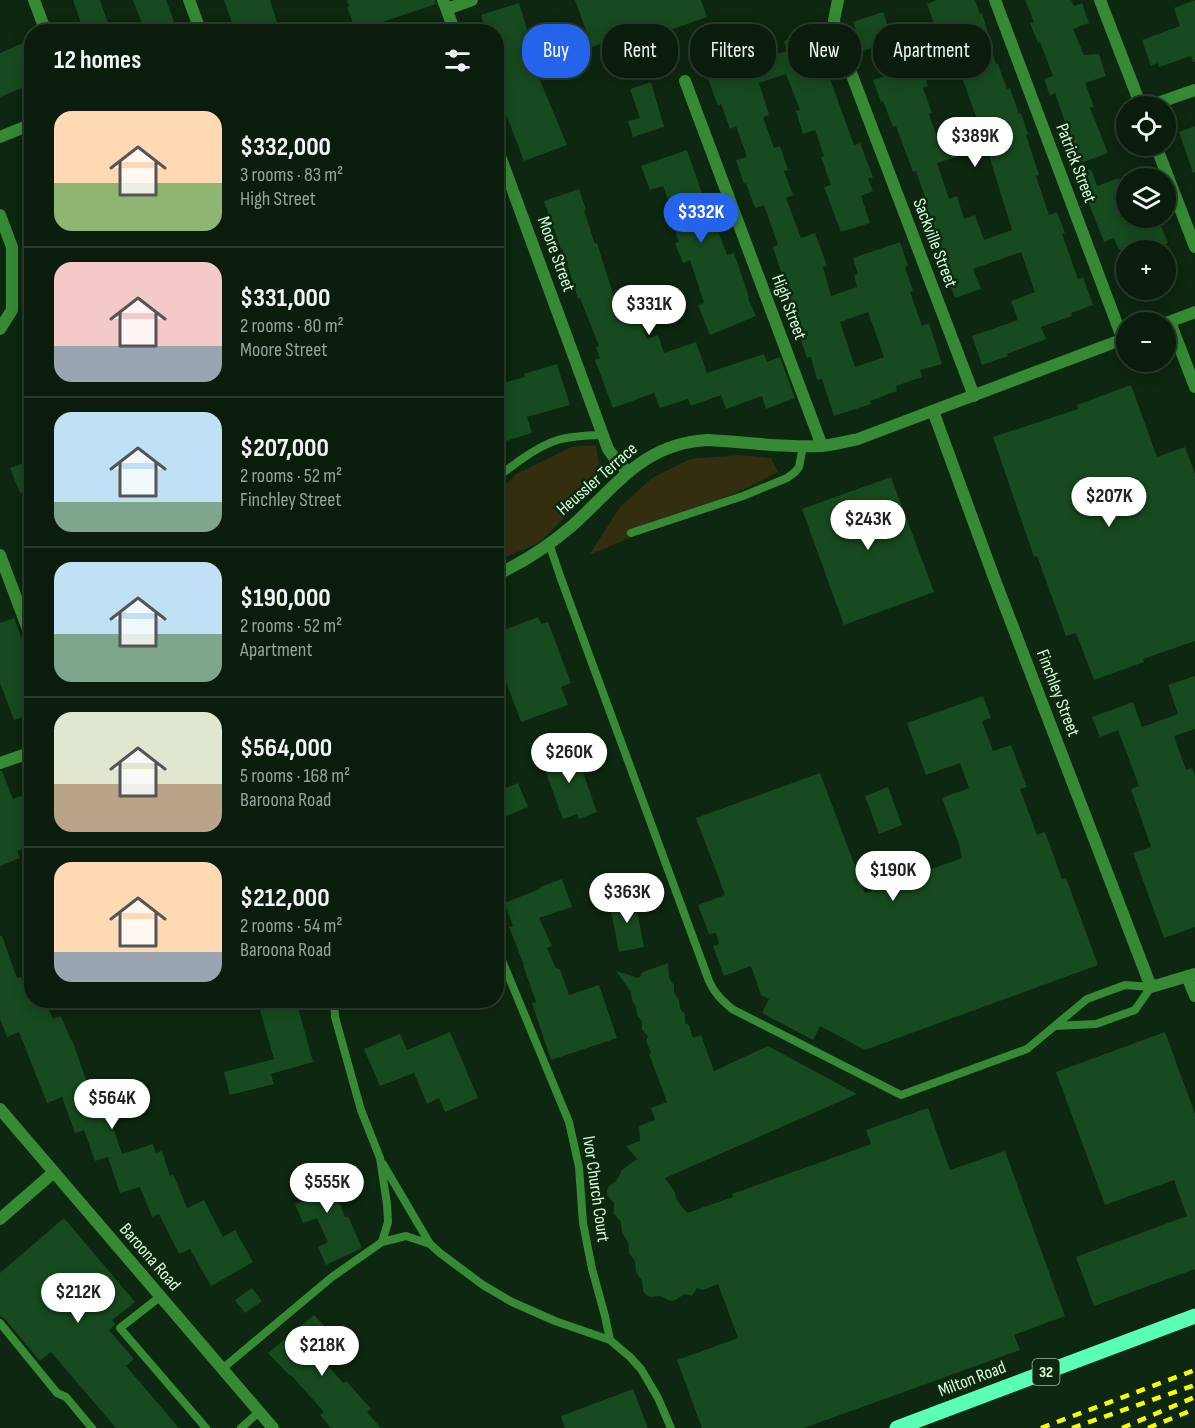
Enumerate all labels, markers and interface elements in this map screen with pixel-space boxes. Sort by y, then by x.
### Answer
chip: Buy [522,24,590,78]
chip: Rent [602,24,678,78]
chip: Filters [690,24,776,78]
chip: New [788,24,861,78]
chip: Apartment [873,24,991,78]
icon: filters [441,44,474,77]
text: 12 homes [54,45,141,76]
map controls [1116,96,1176,372]
button: locate [1116,96,1176,156]
pin: $389K [933,117,1017,168]
street label: Patrick Street [1051,120,1101,206]
text: $389K [951,124,999,148]
text: $332,000 [240,132,331,163]
icon: home [102,135,174,207]
text: 3 rooms · 83 m² [240,163,343,187]
button: layers [1116,168,1176,228]
text: High Street [240,187,316,211]
pin: $332K [659,193,743,244]
street label: Sackville Street [908,195,962,291]
text: $332K [678,200,724,224]
street label: Moore Street [533,213,579,295]
button: + [1116,240,1176,300]
street label: High Street [767,271,811,343]
text: $331,000 [240,283,330,314]
pin: $331K [607,285,691,336]
icon: home [102,286,174,358]
text: $331K [626,292,672,316]
button: − [1116,312,1176,372]
text: 2 rooms · 80 m² [240,314,344,338]
text: Moore Street [240,338,327,362]
text: $207,000 [240,433,329,464]
icon: home [102,436,174,508]
street label: Heussler Terrace [552,438,642,520]
text: 2 rooms · 52 m² [240,464,342,488]
pin: $207K [1067,477,1151,528]
text: $207K [1085,484,1133,508]
text: Finchley Street [240,488,341,512]
pin: $243K [826,500,910,551]
text: $243K [844,507,892,531]
text: $190,000 [240,583,331,614]
icon: home [102,586,174,658]
text: 2 rooms · 52 m² [240,614,342,638]
text: Apartment [240,638,313,662]
street label: Finchley Street [1032,647,1084,740]
text: $564,000 [240,733,332,764]
pin: $260K [527,733,611,784]
icon: home [102,736,174,808]
text: $260K [545,740,593,764]
text: 5 rooms · 168 m² [240,764,350,788]
text: Baroona Road [240,788,331,812]
pin: $190K [851,851,935,902]
text: $190K [870,858,916,882]
pin: $363K [585,873,669,924]
text: $363K [603,880,651,904]
text: $212,000 [240,883,330,914]
icon: home [102,886,174,958]
text: 2 rooms · 54 m² [240,914,342,938]
text: Baroona Road [240,938,331,962]
pin: $564K [70,1079,154,1130]
text: $564K [88,1086,136,1110]
street label: Ivor Church Court [578,1135,614,1244]
pin: $555K [285,1163,369,1214]
text: $555K [304,1170,350,1194]
street label: Baroona Road [115,1219,185,1295]
pin: $212K [36,1273,120,1324]
text: $212K [55,1280,101,1304]
pin: $218K [280,1326,364,1377]
text: $218K [299,1333,345,1357]
street label: Milton Road [935,1357,1009,1401]
road number: 32 [1032,1359,1060,1385]

